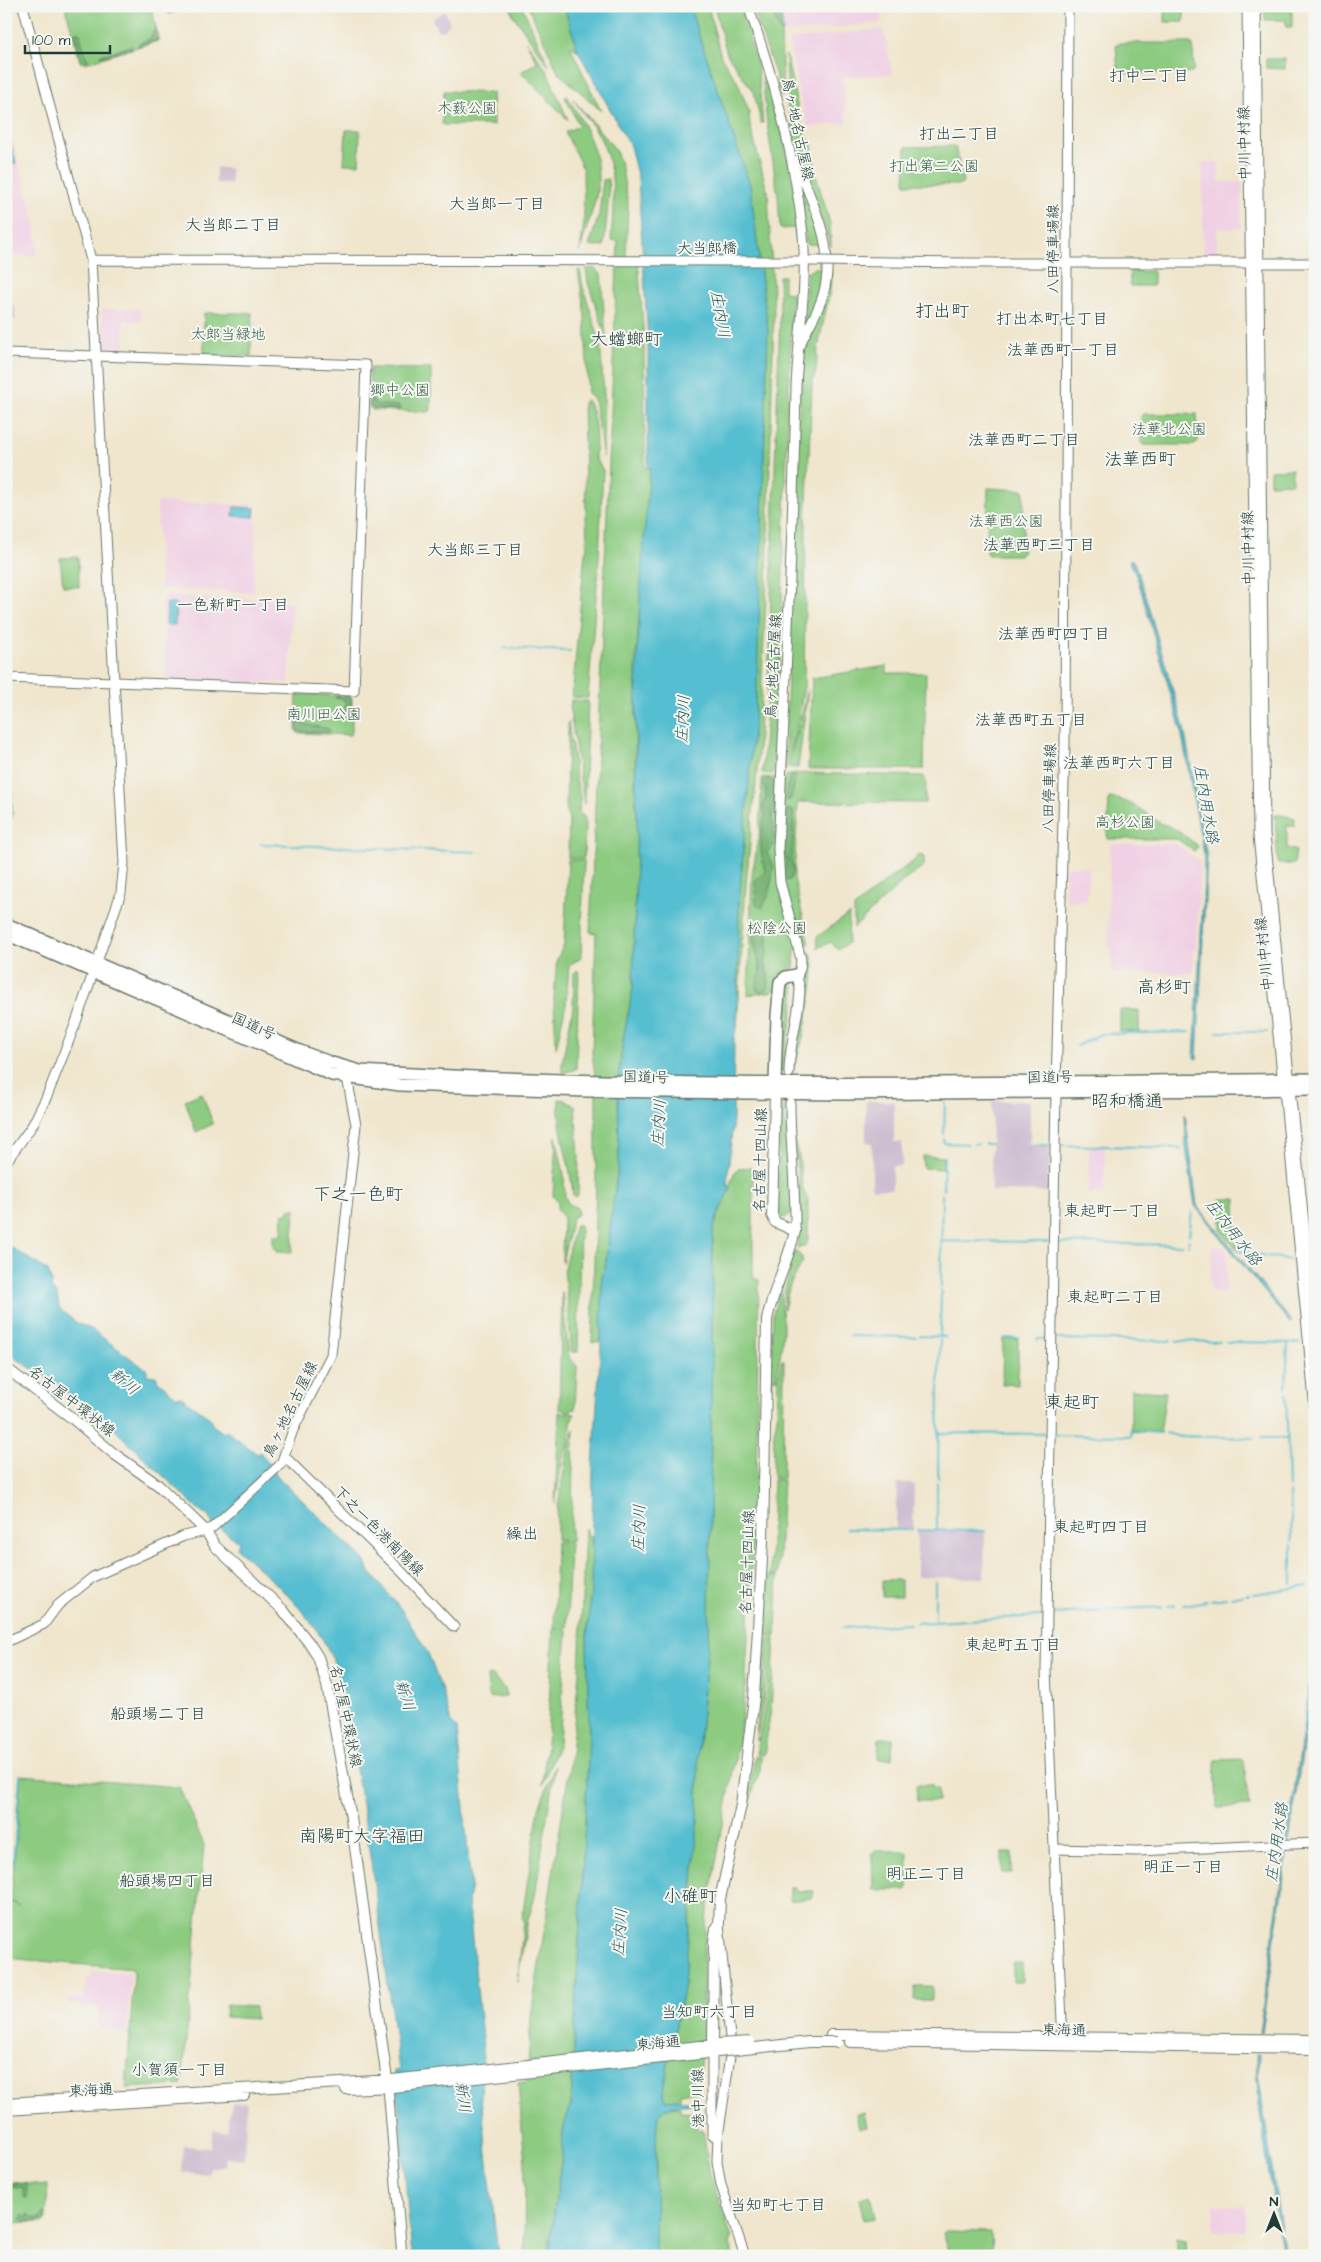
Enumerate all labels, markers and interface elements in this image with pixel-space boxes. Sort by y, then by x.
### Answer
scale bar [25,22,110,54]
text: 100 m [32,30,71,51]
district label: 打中二丁目 [1109,65,1189,87]
street label: 鳥ヶ地名古屋線 [776,76,819,183]
park label: 木薮公園 [437,98,497,119]
street label: 中川中村線 [1233,105,1256,181]
district label: 打出二丁目 [919,123,999,145]
park label: 打出第二公園 [889,156,979,177]
district label: 大当郎一丁目 [449,193,545,215]
street label: 八田停車場線 [1043,204,1064,294]
district label: 大当郎二丁目 [185,214,281,236]
street label: 大当郎橋 [677,238,737,259]
water label: 庄内川 [705,289,735,340]
district label: 打出町 [915,299,969,324]
district label: 打出本町七丁目 [996,308,1108,330]
park label: 太郎当緑地 [190,324,266,345]
district label: 大蟷螂町 [590,327,662,352]
district label: 法華西町一丁目 [1007,339,1119,361]
park label: 郷中公園 [370,380,430,401]
park label: 法華北公園 [1131,419,1207,440]
district label: 法華西町二丁目 [968,429,1080,451]
district label: 法華西町 [1104,447,1176,472]
street label: 中川中村線 [1237,510,1260,586]
park label: 法華西公園 [968,511,1044,532]
district label: 法華西町三丁目 [983,534,1095,556]
district label: 大当郎三丁目 [427,539,523,561]
district label: 一色新町一丁目 [177,594,289,616]
street label: 鳥ヶ地名古屋線 [760,613,787,719]
district label: 法華西町四丁目 [998,623,1110,645]
water label: 庄内川 [671,695,695,744]
park label: 南川田公園 [286,704,362,725]
district label: 法華西町五丁目 [975,709,1087,731]
street label: 八田停車場線 [1037,743,1062,833]
district label: 法華西町六丁目 [1063,752,1175,774]
water label: 庄内用水路 [1188,763,1224,846]
park label: 高杉公園 [1095,812,1155,833]
street label: 中川中村線 [1250,916,1279,992]
park label: 松陰公園 [747,918,807,939]
district label: 高杉町 [1137,975,1191,1000]
street label: 国道1号 [228,1007,279,1046]
street label: 国道1号 [622,1067,670,1088]
street label: 国道1号 [1026,1067,1074,1088]
district label: 昭和橋通 [1091,1089,1163,1114]
water label: 庄内川 [647,1099,671,1148]
street label: 名古屋十四山線 [749,1107,772,1213]
district label: 下之一色町 [313,1182,403,1207]
water label: 庄内用水路 [1200,1194,1267,1272]
district label: 東起町一丁目 [1064,1200,1160,1222]
district label: 東起町二丁目 [1067,1286,1163,1308]
street label: 鳥ヶ地名古屋線 [258,1357,323,1461]
street label: 名古屋中環状線 [24,1361,120,1442]
water label: 新川 [105,1363,144,1400]
district label: 東起町 [1045,1390,1099,1415]
street label: 下之一色港南陽線 [329,1481,429,1581]
water label: 庄内川 [627,1504,651,1552]
street label: 名古屋十四山線 [735,1509,760,1615]
district label: 東起町四丁目 [1053,1516,1149,1538]
district label: 繰出 [506,1523,538,1545]
district label: 東起町五丁目 [965,1634,1061,1656]
street label: 名古屋中環状線 [324,1663,367,1770]
water label: 新川 [390,1677,420,1714]
district label: 船頭場二丁目 [110,1703,206,1725]
water label: 庄内用水路 [1261,1800,1294,1883]
district label: 南陽町大字福田 [299,1824,425,1849]
district label: 明正一丁目 [1143,1856,1223,1878]
district label: 明正二丁目 [886,1863,966,1885]
district label: 船頭場四丁目 [119,1870,215,1892]
district label: 小碓町 [663,1884,717,1909]
water label: 庄内川 [607,1907,633,1957]
district label: 当知町六丁目 [661,2001,757,2023]
street label: 東海通 [1041,2020,1087,2041]
street label: 東海通 [635,2031,682,2056]
district label: 小賀須一丁目 [131,2059,227,2081]
street label: 港中川線 [687,2068,710,2128]
street label: 東海通 [68,2079,114,2102]
water label: 新川 [450,2080,476,2115]
north arrow [1248,2190,1298,2240]
text: N [1270,2192,1279,2212]
district label: 当知町七丁目 [730,2194,826,2216]

